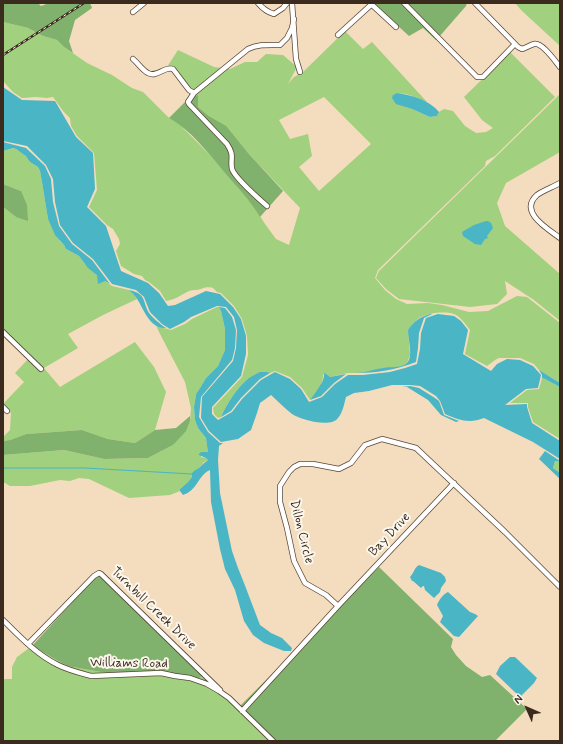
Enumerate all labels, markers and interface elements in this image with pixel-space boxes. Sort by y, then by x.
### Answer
street label: Dillon Circle [286,498,316,566]
street label: Bay Drive [366,510,414,560]
street label: Turnbull Creek Drive [107,565,199,653]
street label: Williams Road [90,656,168,672]
north arrow [507,688,547,728]
text: N [511,692,526,707]

